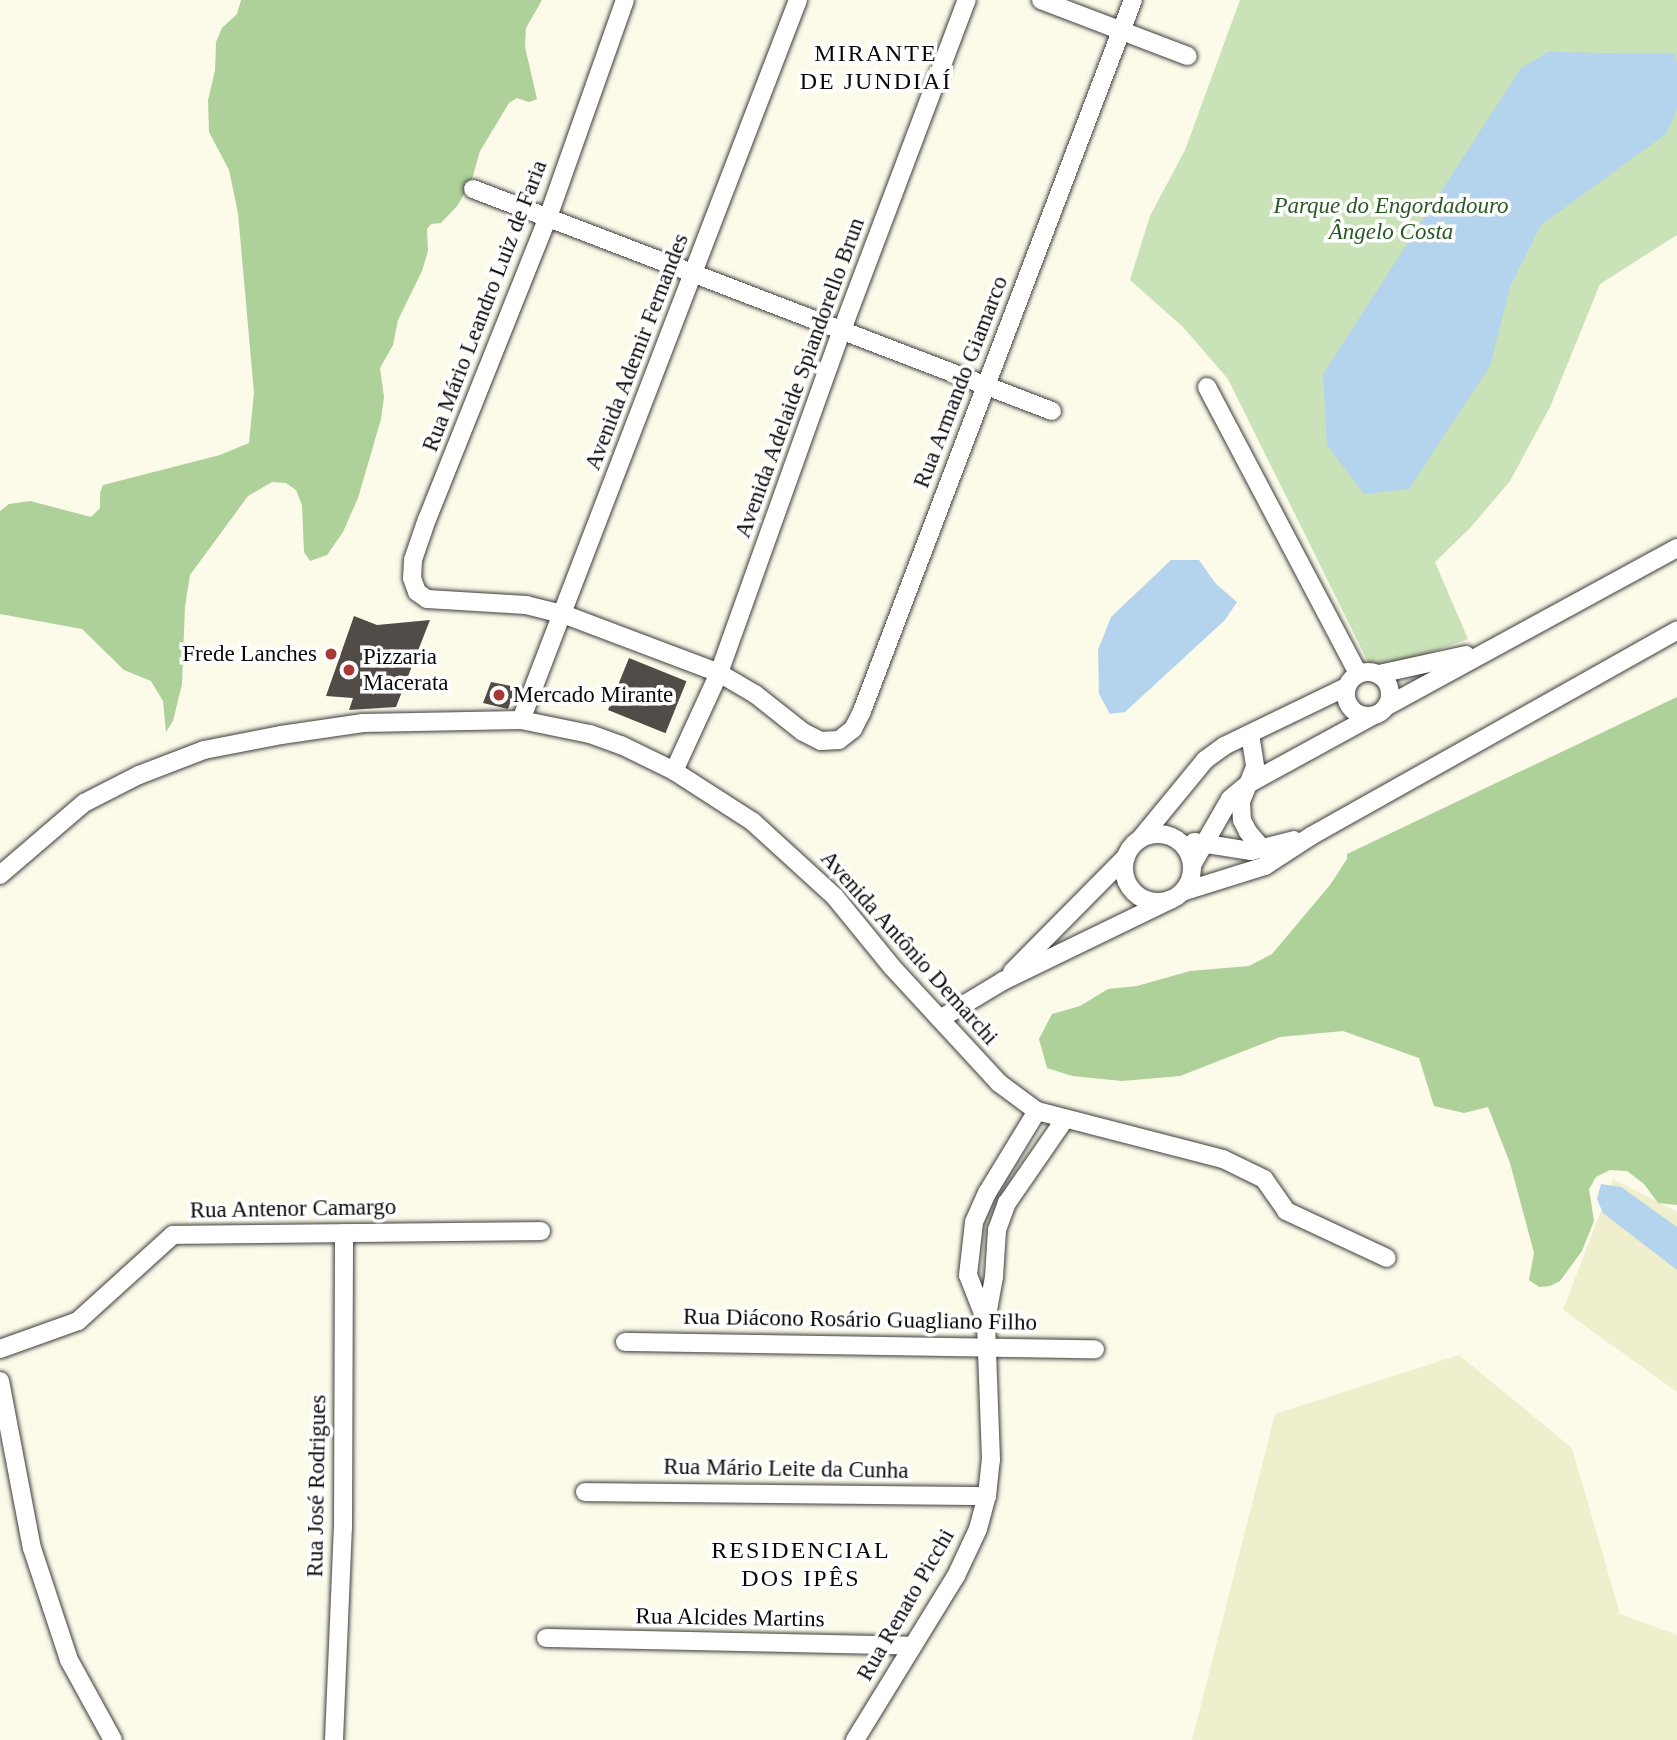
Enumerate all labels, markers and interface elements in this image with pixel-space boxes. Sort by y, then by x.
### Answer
district label: MIRANTE DE JUNDIAÍ [801,40,951,96]
street label: Rua Mário Leandro Luiz de Faria [417,156,553,456]
park label: Parque do Engordadouro Ângelo Costa [1273,192,1509,246]
street label: Avenida Adelaide Spiandorello Brun [729,214,871,542]
street label: Avenida Ademir Fernandes [579,229,695,475]
street label: Rua Armando Giamarco [908,272,1014,492]
place label: Frede Lanches [182,640,317,668]
place label: Pizzaria Macerata [363,643,449,697]
marker: Frede Lanches [323,646,339,662]
marker: Pizzaria Macerata [341,662,357,678]
place label: Mercado Mirante [513,681,673,709]
marker: Mercado Mirante [491,687,507,703]
street label: Avenida Antônio Demarchi [814,844,1004,1052]
street label: Rua Antenor Camargo [189,1193,397,1225]
street label: Rua Diácono Rosário Guagliano Filho [683,1303,1037,1337]
street label: Rua José Rodrigues [302,1394,332,1578]
street label: Rua Mário Leite da Cunha [663,1453,909,1485]
street label: Rua Renato Picchi [851,1524,961,1686]
district label: RESIDENCIAL DOS IPÊS [713,1537,889,1593]
street label: Rua Alcides Martins [635,1603,825,1633]

